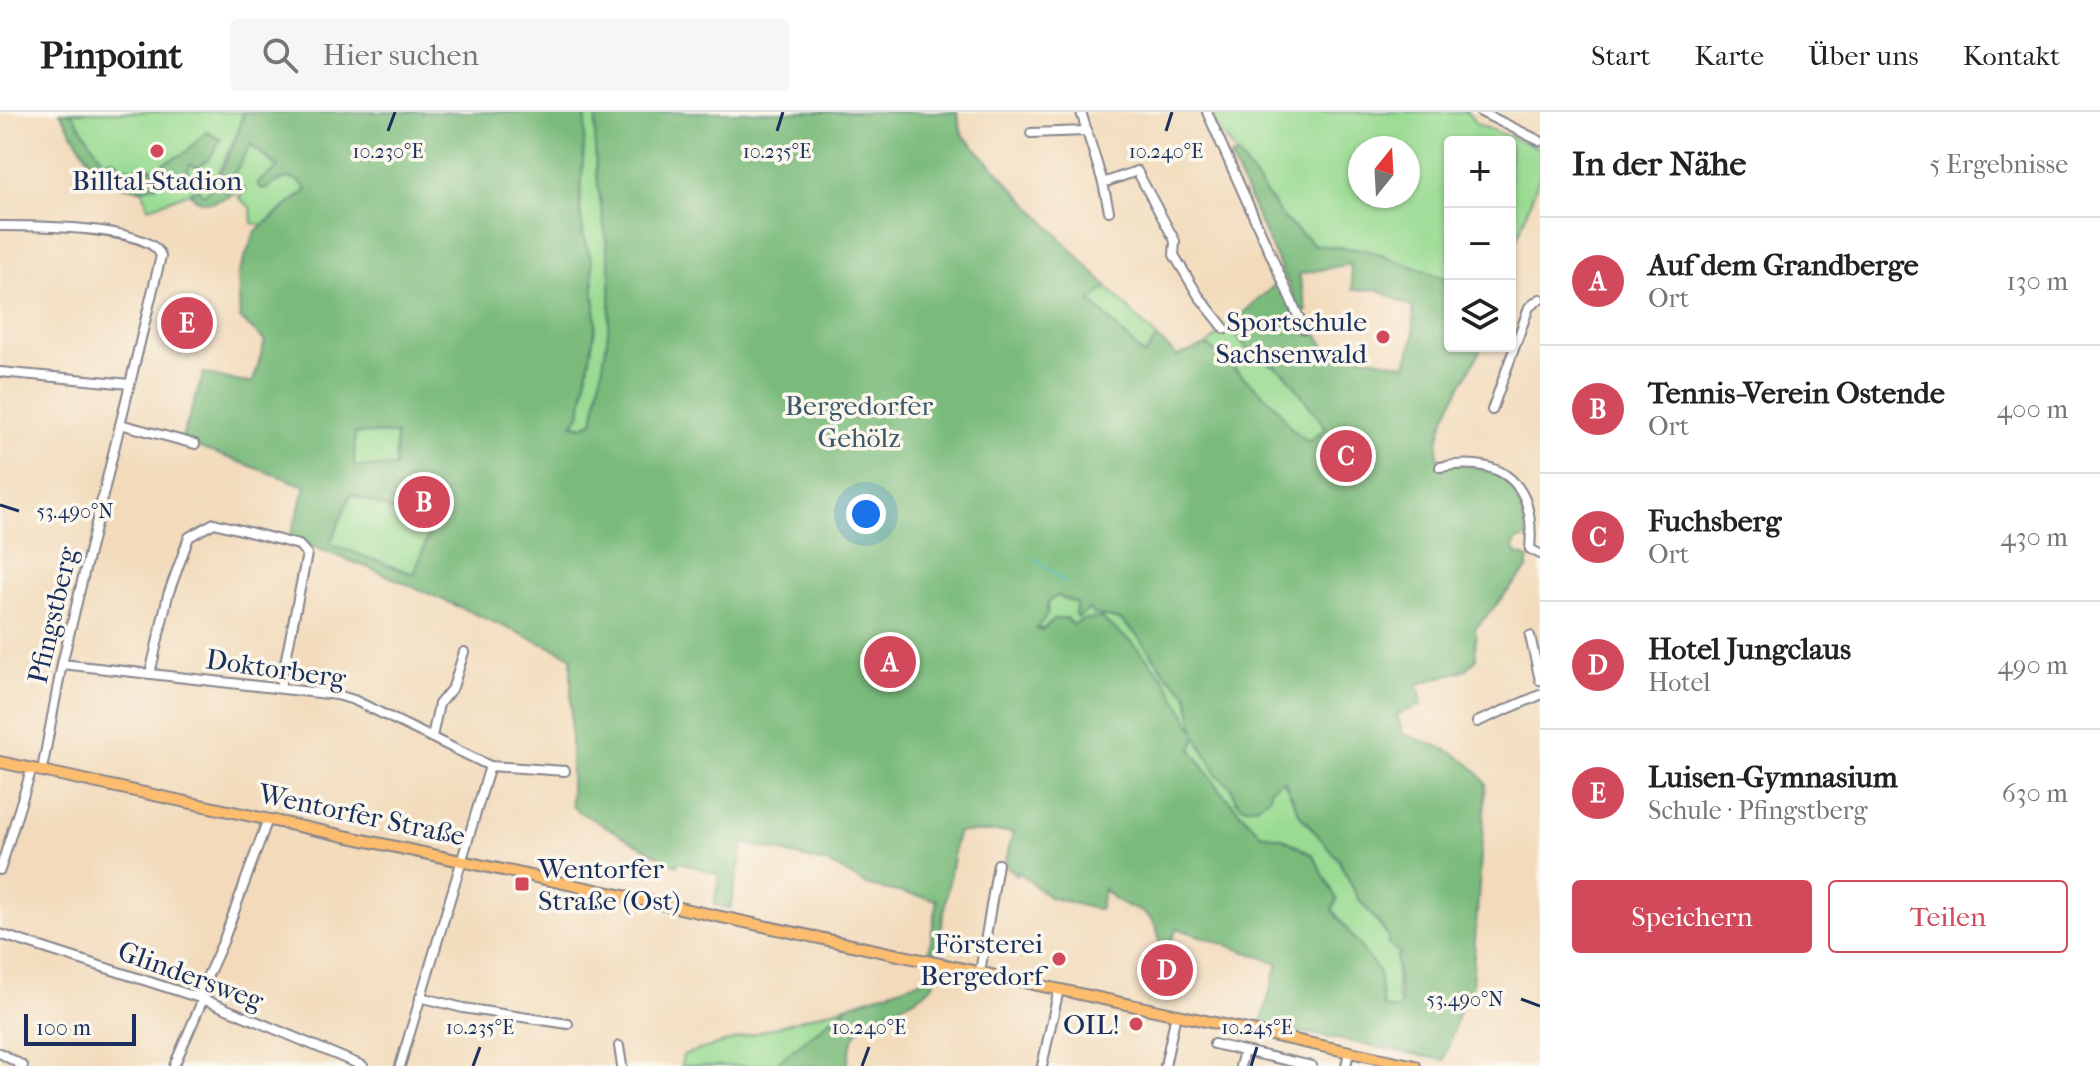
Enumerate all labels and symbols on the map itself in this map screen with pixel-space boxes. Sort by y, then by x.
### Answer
north arrow [1348,136,1420,208]
text: 10.230°E [353,140,423,163]
text: 10.235°E [743,140,811,163]
text: 10.240°E [1129,140,1203,163]
marker: Billtal-Stadion [148,142,166,160]
place label: Billtal-Stadion [72,164,242,197]
pin: E [161,293,213,353]
place label: Sportschule Sachsenwald [1215,305,1368,370]
marker: Sportschule Sachsenwald [1374,328,1392,346]
park label: Bergedorfer Gehölz [785,389,933,454]
pin: C [1320,426,1372,486]
pin: B [398,472,450,532]
your location [846,494,886,534]
text: 53.490°N [36,500,114,523]
street label: Pfingstberg [21,543,84,687]
pin: A [864,632,916,692]
street label: Doktorberg [204,642,349,695]
street label: Wentorfer Straße [255,776,468,853]
place label: Wentorfer Straße (Ost) [537,852,681,917]
marker: Wentorfer Straße (Ost) [513,875,531,893]
place label: Försterei Bergedorf [920,927,1049,992]
street label: Glindersweg [114,934,269,1017]
pin: D [1141,940,1193,1000]
marker: Försterei Bergedorf [1050,950,1068,968]
text: 53.490°N [1426,988,1504,1011]
place label: OIL! [1063,1008,1120,1041]
scale bar [24,1010,136,1046]
marker: OIL! [1127,1015,1145,1033]
text: 10.235°E [446,1016,514,1039]
text: 10.240°E [832,1016,906,1039]
text: 10.245°E [1221,1016,1293,1039]

